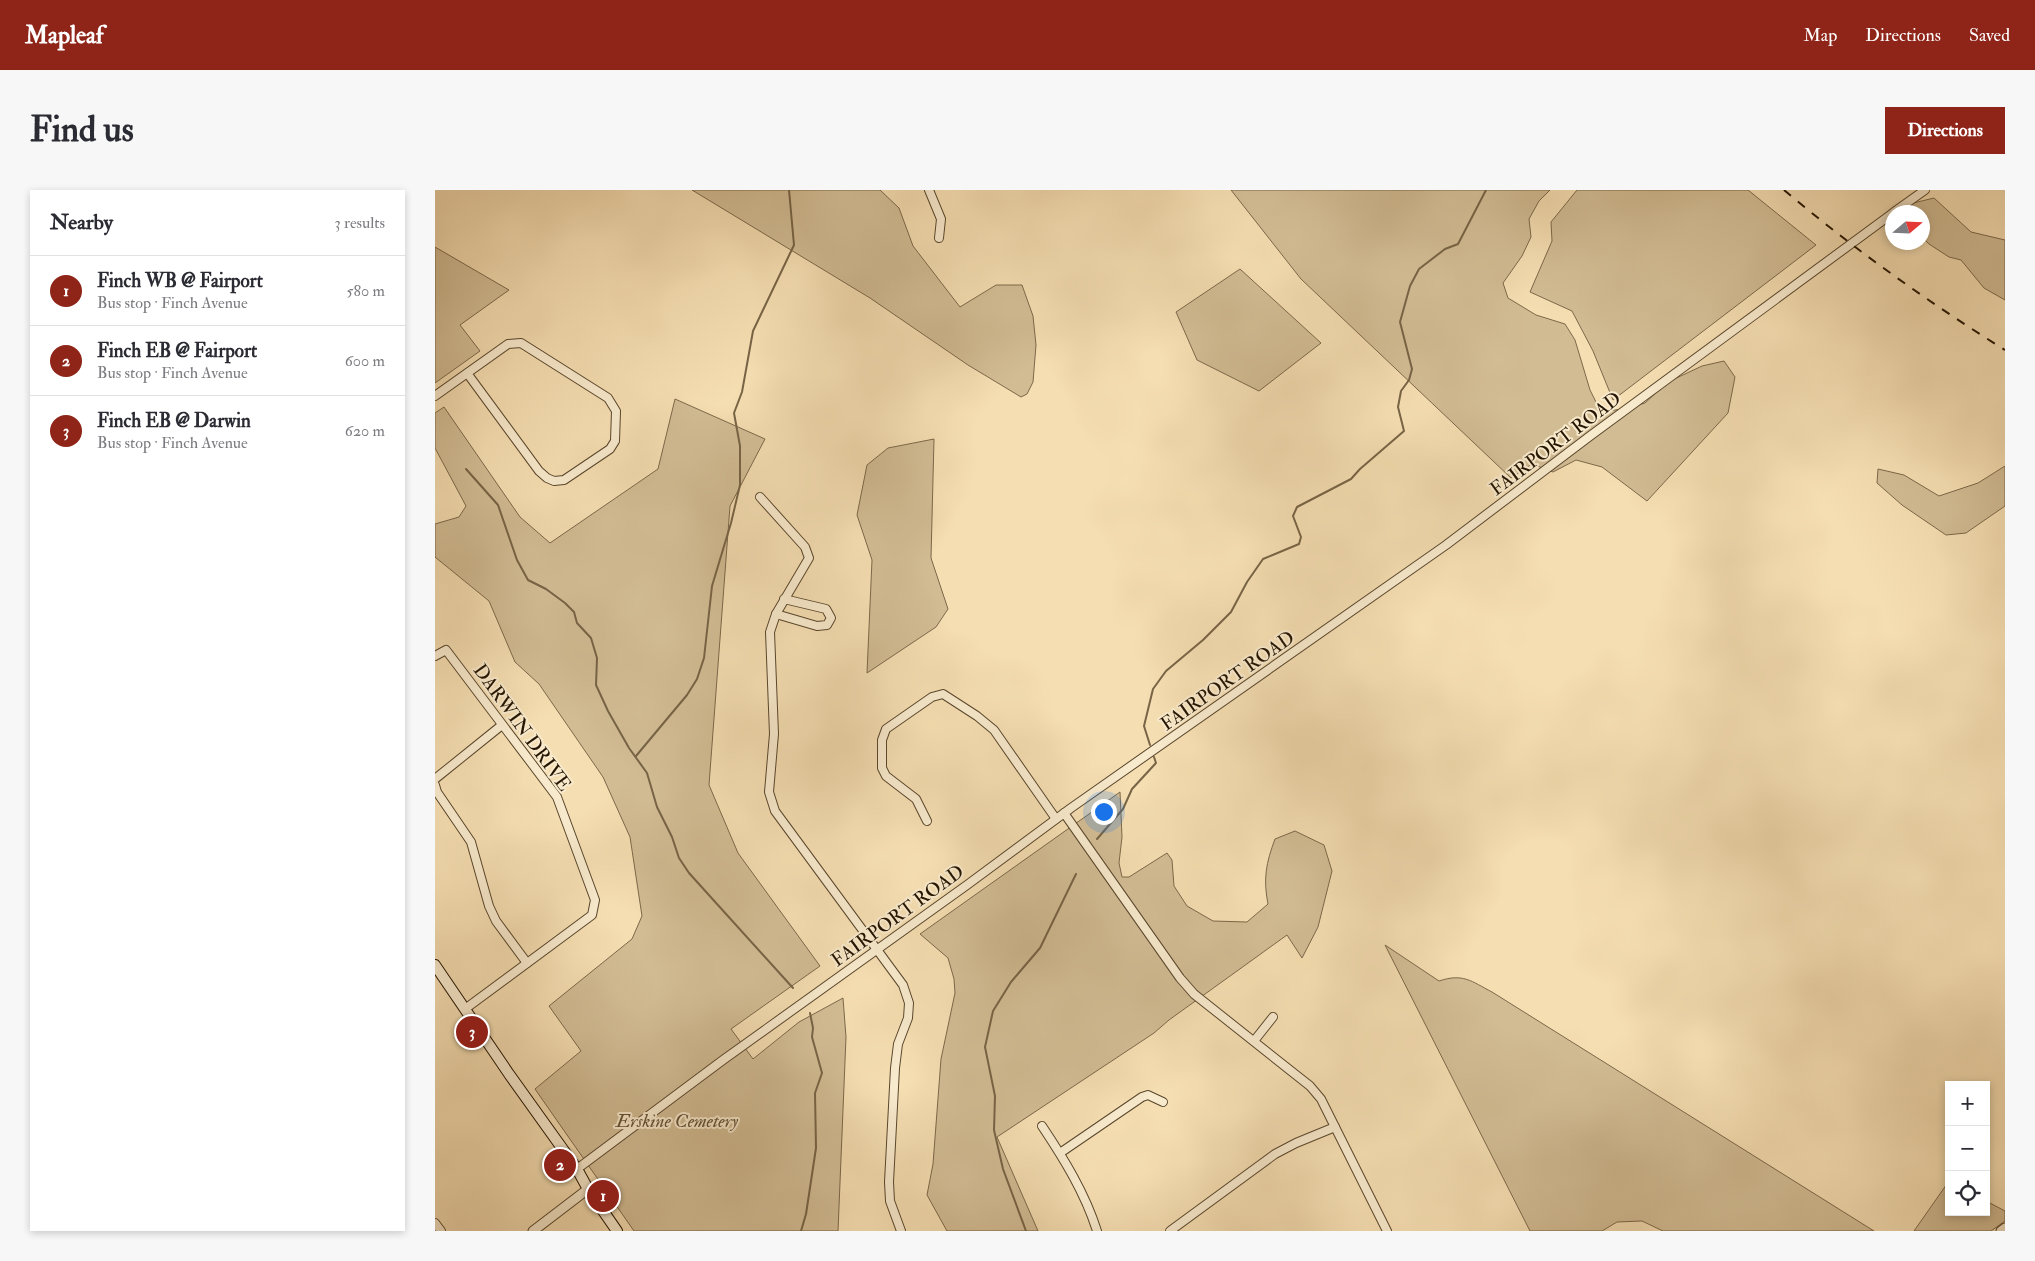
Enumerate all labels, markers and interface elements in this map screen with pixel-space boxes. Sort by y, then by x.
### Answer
text: Mapleaf [25,20,104,51]
text: Map [1804,24,1837,47]
text: Directions [1865,24,1941,47]
text: Saved [1969,24,2010,47]
button: Directions [1885,107,2005,154]
text: Find us [30,108,134,152]
north arrow [1885,205,1930,250]
text: Nearby [50,209,113,236]
text: 3 results [334,213,385,233]
text: Finch WB @ Fairport [97,269,263,293]
text: 1 [63,281,69,301]
text: 580 m [346,281,385,301]
text: Bus stop · Finch Avenue [97,293,248,313]
text: Finch EB @ Fairport [97,339,257,363]
text: 2 [62,351,70,371]
text: 600 m [345,351,385,371]
text: Bus stop · Finch Avenue [97,363,248,383]
street label: FAIRPORT ROAD [1485,387,1626,501]
text: Finch EB @ Darwin [97,409,251,433]
text: 3 [63,421,69,441]
text: 620 m [345,421,385,441]
text: Bus stop · Finch Avenue [97,433,248,453]
street label: FAIRPORT ROAD [1156,626,1299,736]
street label: DARWIN DRIVE [468,659,577,796]
your location [1091,799,1117,825]
street label: FAIRPORT ROAD [826,860,969,972]
pin: 3 [456,1013,488,1051]
map controls [1945,1081,1990,1216]
button: + [1945,1081,1990,1126]
park label: Erskine Cemetery [614,1109,739,1133]
button: − [1945,1126,1990,1171]
pin: 2 [544,1146,576,1184]
button: locate [1945,1171,1990,1216]
pin: 1 [587,1177,619,1215]

